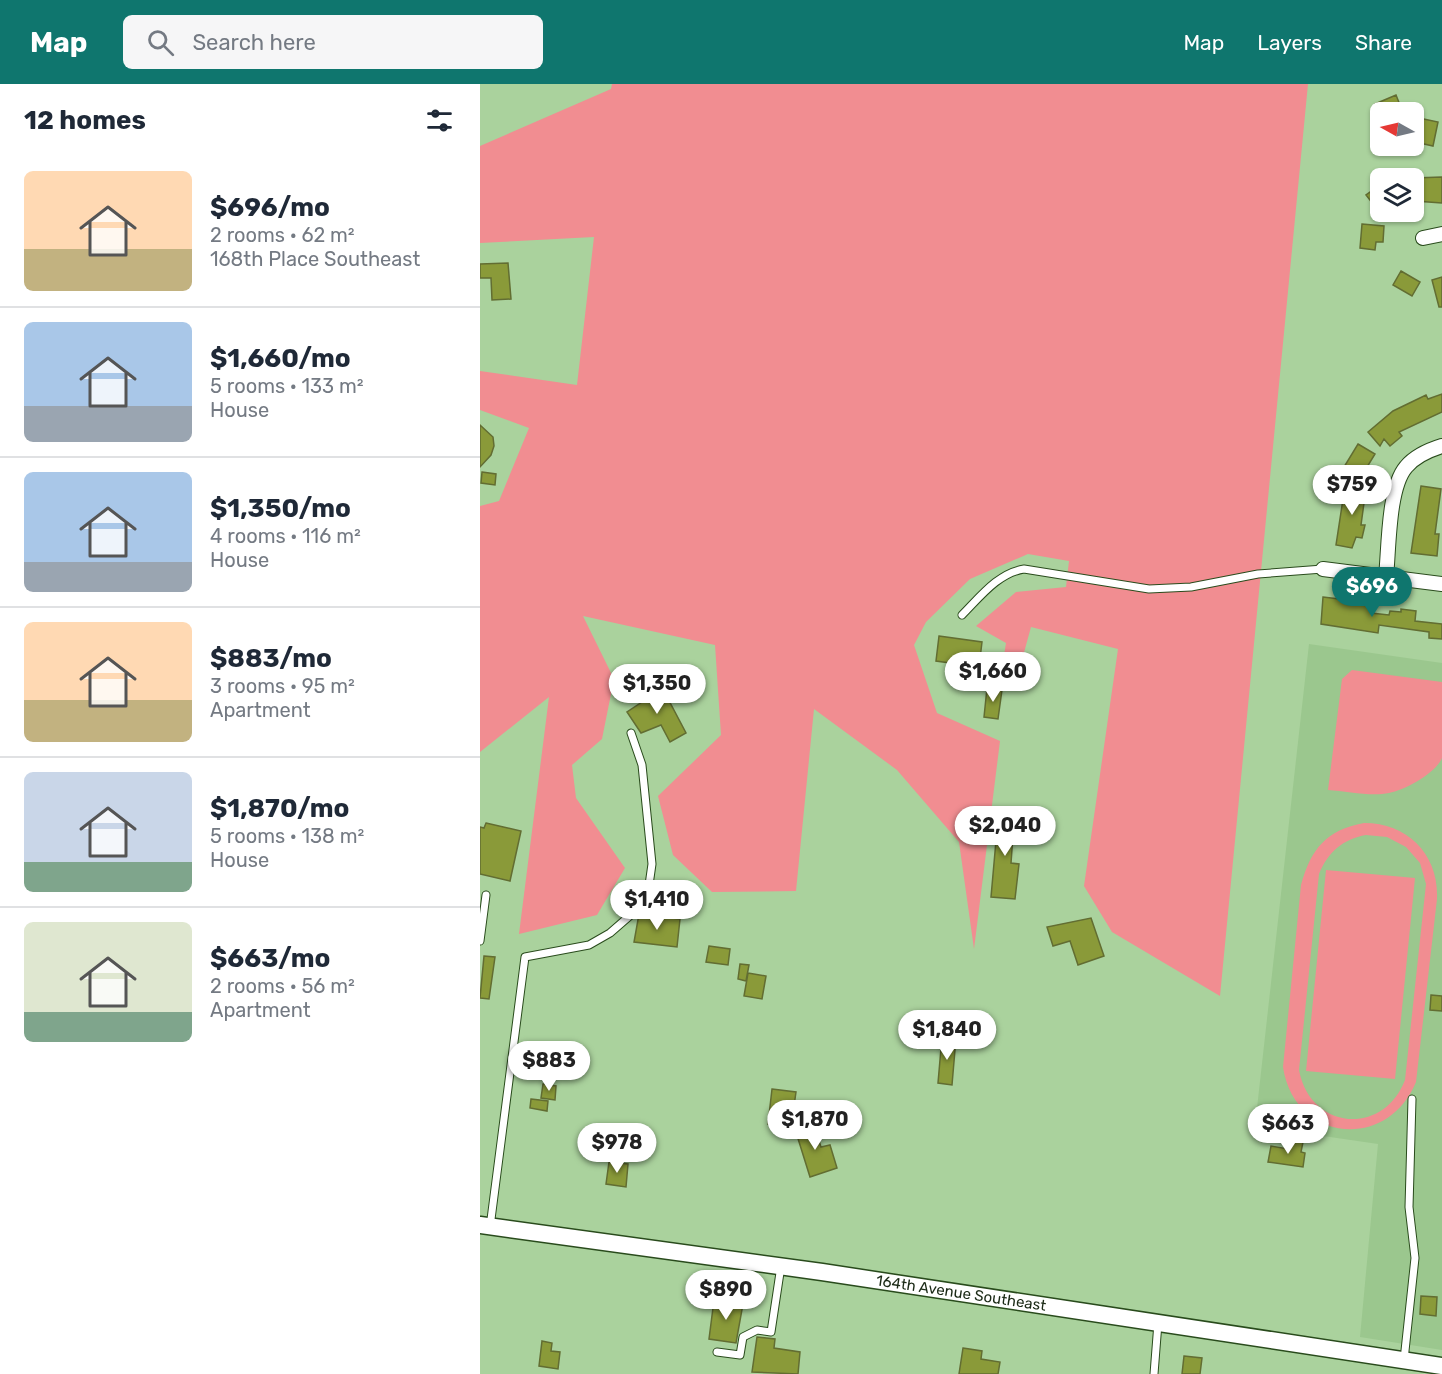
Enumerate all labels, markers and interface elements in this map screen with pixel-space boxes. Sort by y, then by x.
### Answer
search box [123,15,543,69]
text: Map [30,26,87,59]
icon: search [144,26,177,59]
text: Search here [192,29,316,56]
text: Map [1183,30,1224,55]
text: Layers [1257,30,1322,55]
text: Share [1355,30,1412,55]
north arrow [1370,102,1424,156]
map controls [1370,102,1424,222]
icon: filters [423,104,456,137]
text: 12 homes [24,105,146,136]
button: layers [1370,168,1424,222]
text: $696/mo [210,192,330,223]
icon: home [72,195,144,267]
text: 2 rooms · 62 m² [210,223,355,247]
text: 168th Place Southeast [210,247,420,271]
text: $1,660/mo [210,343,351,374]
icon: home [72,346,144,418]
text: 5 rooms · 133 m² [210,374,364,398]
text: House [210,398,269,422]
pin: $759 [1316,465,1388,516]
text: $759 [1327,472,1377,496]
text: $1,350/mo [210,493,351,524]
icon: home [72,496,144,568]
text: 4 rooms · 116 m² [210,524,361,548]
text: House [210,548,269,572]
pin: $696 [1336,567,1408,618]
text: $696 [1346,574,1398,598]
text: $883/mo [210,643,332,674]
icon: home [72,646,144,718]
pin: $1,660 [944,652,1042,703]
text: $1,660 [959,659,1027,683]
pin: $1,350 [608,664,706,715]
text: $1,350 [623,671,691,695]
text: 3 rooms · 95 m² [210,674,355,698]
text: Apartment [210,698,311,722]
text: $1,870/mo [210,793,349,824]
icon: home [72,796,144,868]
pin: $2,040 [956,806,1054,857]
text: $2,040 [969,813,1041,837]
text: 5 rooms · 138 m² [210,824,364,848]
text: House [210,848,269,872]
pin: $1,410 [608,880,706,931]
text: $1,410 [624,887,690,911]
text: $663/mo [210,943,331,974]
icon: home [72,946,144,1018]
text: 2 rooms · 56 m² [210,974,355,998]
text: Apartment [210,998,311,1022]
pin: $1,840 [898,1010,996,1061]
text: $1,840 [912,1017,982,1041]
pin: $883 [513,1041,585,1092]
text: $883 [522,1048,576,1072]
pin: $1,870 [766,1100,864,1151]
pin: $663 [1252,1104,1324,1155]
text: $1,870 [781,1107,849,1131]
text: $663 [1262,1111,1314,1135]
pin: $978 [581,1123,653,1174]
text: $978 [591,1130,643,1154]
pin: $890 [690,1270,762,1321]
street label: 164th Avenue Southeast [875,1271,1047,1315]
text: $890 [699,1277,753,1301]

